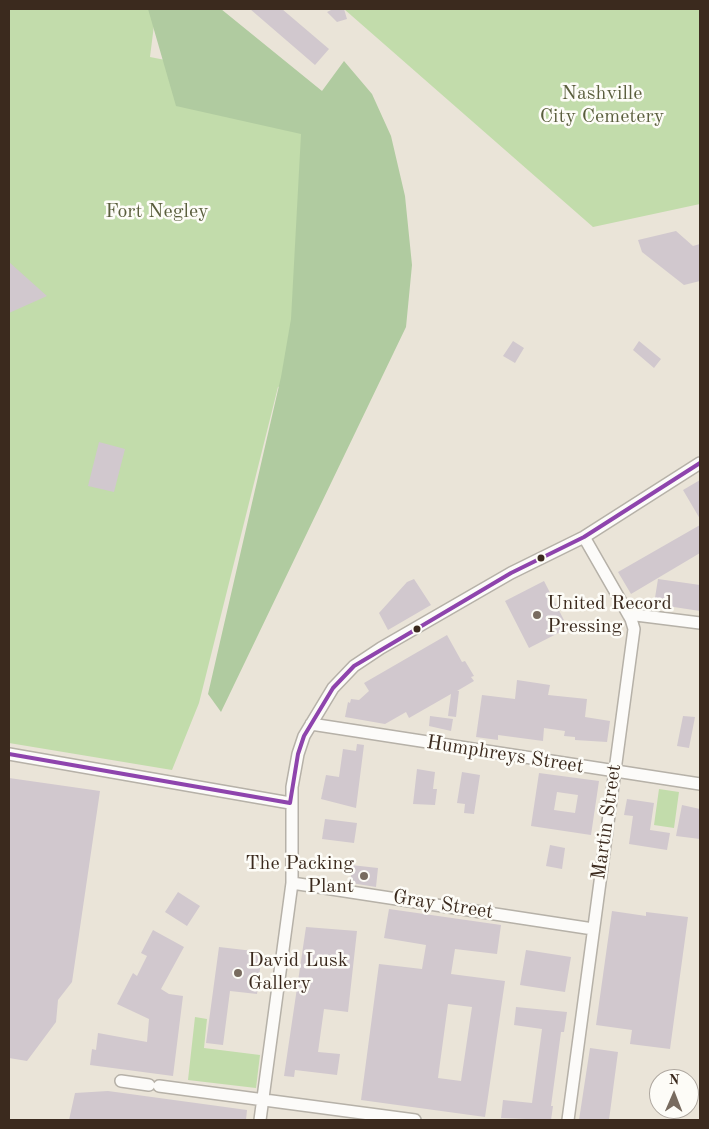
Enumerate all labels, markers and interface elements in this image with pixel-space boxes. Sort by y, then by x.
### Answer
park label: Nashville City Cemetery [540,82,664,129]
park label: Fort Negley [105,200,209,224]
unlabelled marker [536,553,546,563]
place label: United Record Pressing [547,592,672,639]
marker: United Record Pressing [531,609,543,621]
unlabelled marker [412,624,422,634]
street label: Humphreys Street [425,731,585,779]
street label: Martin Street [587,763,627,881]
place label: The Packing Plant [245,852,354,899]
marker: The Packing Plant [358,870,370,882]
street label: Gray Street [391,885,495,925]
place label: David Lusk Gallery [248,949,348,996]
marker: David Lusk Gallery [232,967,244,979]
north arrow [649,1069,699,1119]
text: N [669,1073,680,1087]

